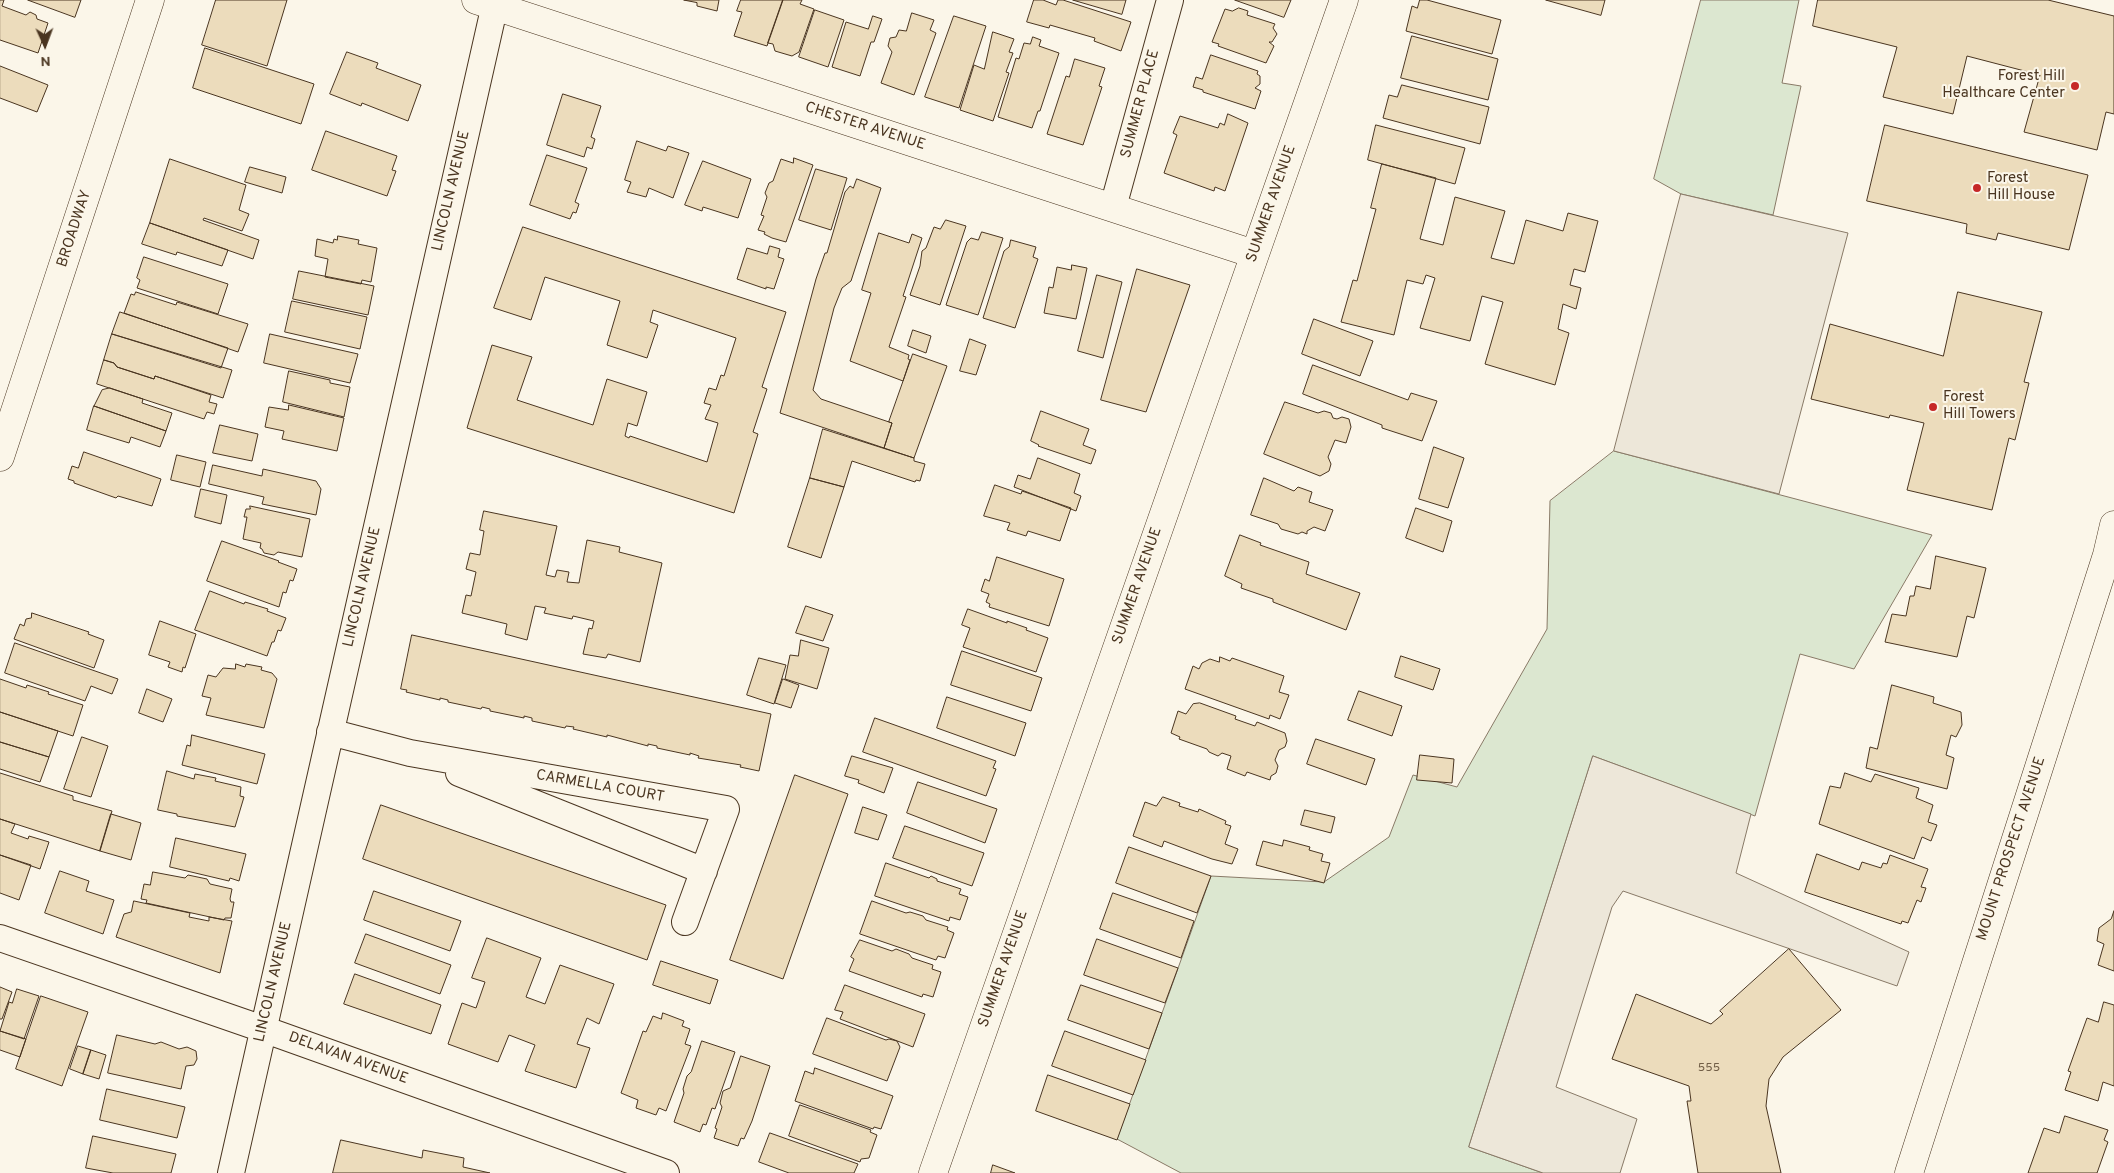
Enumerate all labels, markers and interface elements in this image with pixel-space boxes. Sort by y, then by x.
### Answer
north arrow [20,20,70,70]
street label: SUMMER PLACE [1118,48,1164,160]
text: N [40,52,51,69]
place label: Forest Hill Healthcare Center [1942,68,2065,103]
marker: Forest Hill Healthcare Center [2069,80,2081,92]
street label: CHESTER AVENUE [802,99,928,155]
street label: LINCOLN AVENUE [429,129,475,253]
street label: SUMMER AVENUE [1243,143,1301,265]
place label: Forest Hill House [1987,170,2055,205]
marker: Forest Hill House [1971,182,1983,194]
street label: BROADWAY [54,188,96,270]
place label: Forest Hill Towers [1943,389,2016,424]
marker: Forest Hill Towers [1927,401,1939,413]
street label: LINCOLN AVENUE [340,525,386,649]
street label: SUMMER AVENUE [1109,525,1167,647]
street label: MOUNT PROSPECT AVENUE [1974,755,2050,943]
street label: CARMELLA COURT [534,767,666,807]
street label: SUMMER AVENUE [975,908,1033,1030]
street label: LINCOLN AVENUE [251,920,297,1044]
street label: DELAVAN AVENUE [286,1029,410,1089]
house number: 555 [1698,1062,1720,1076]

